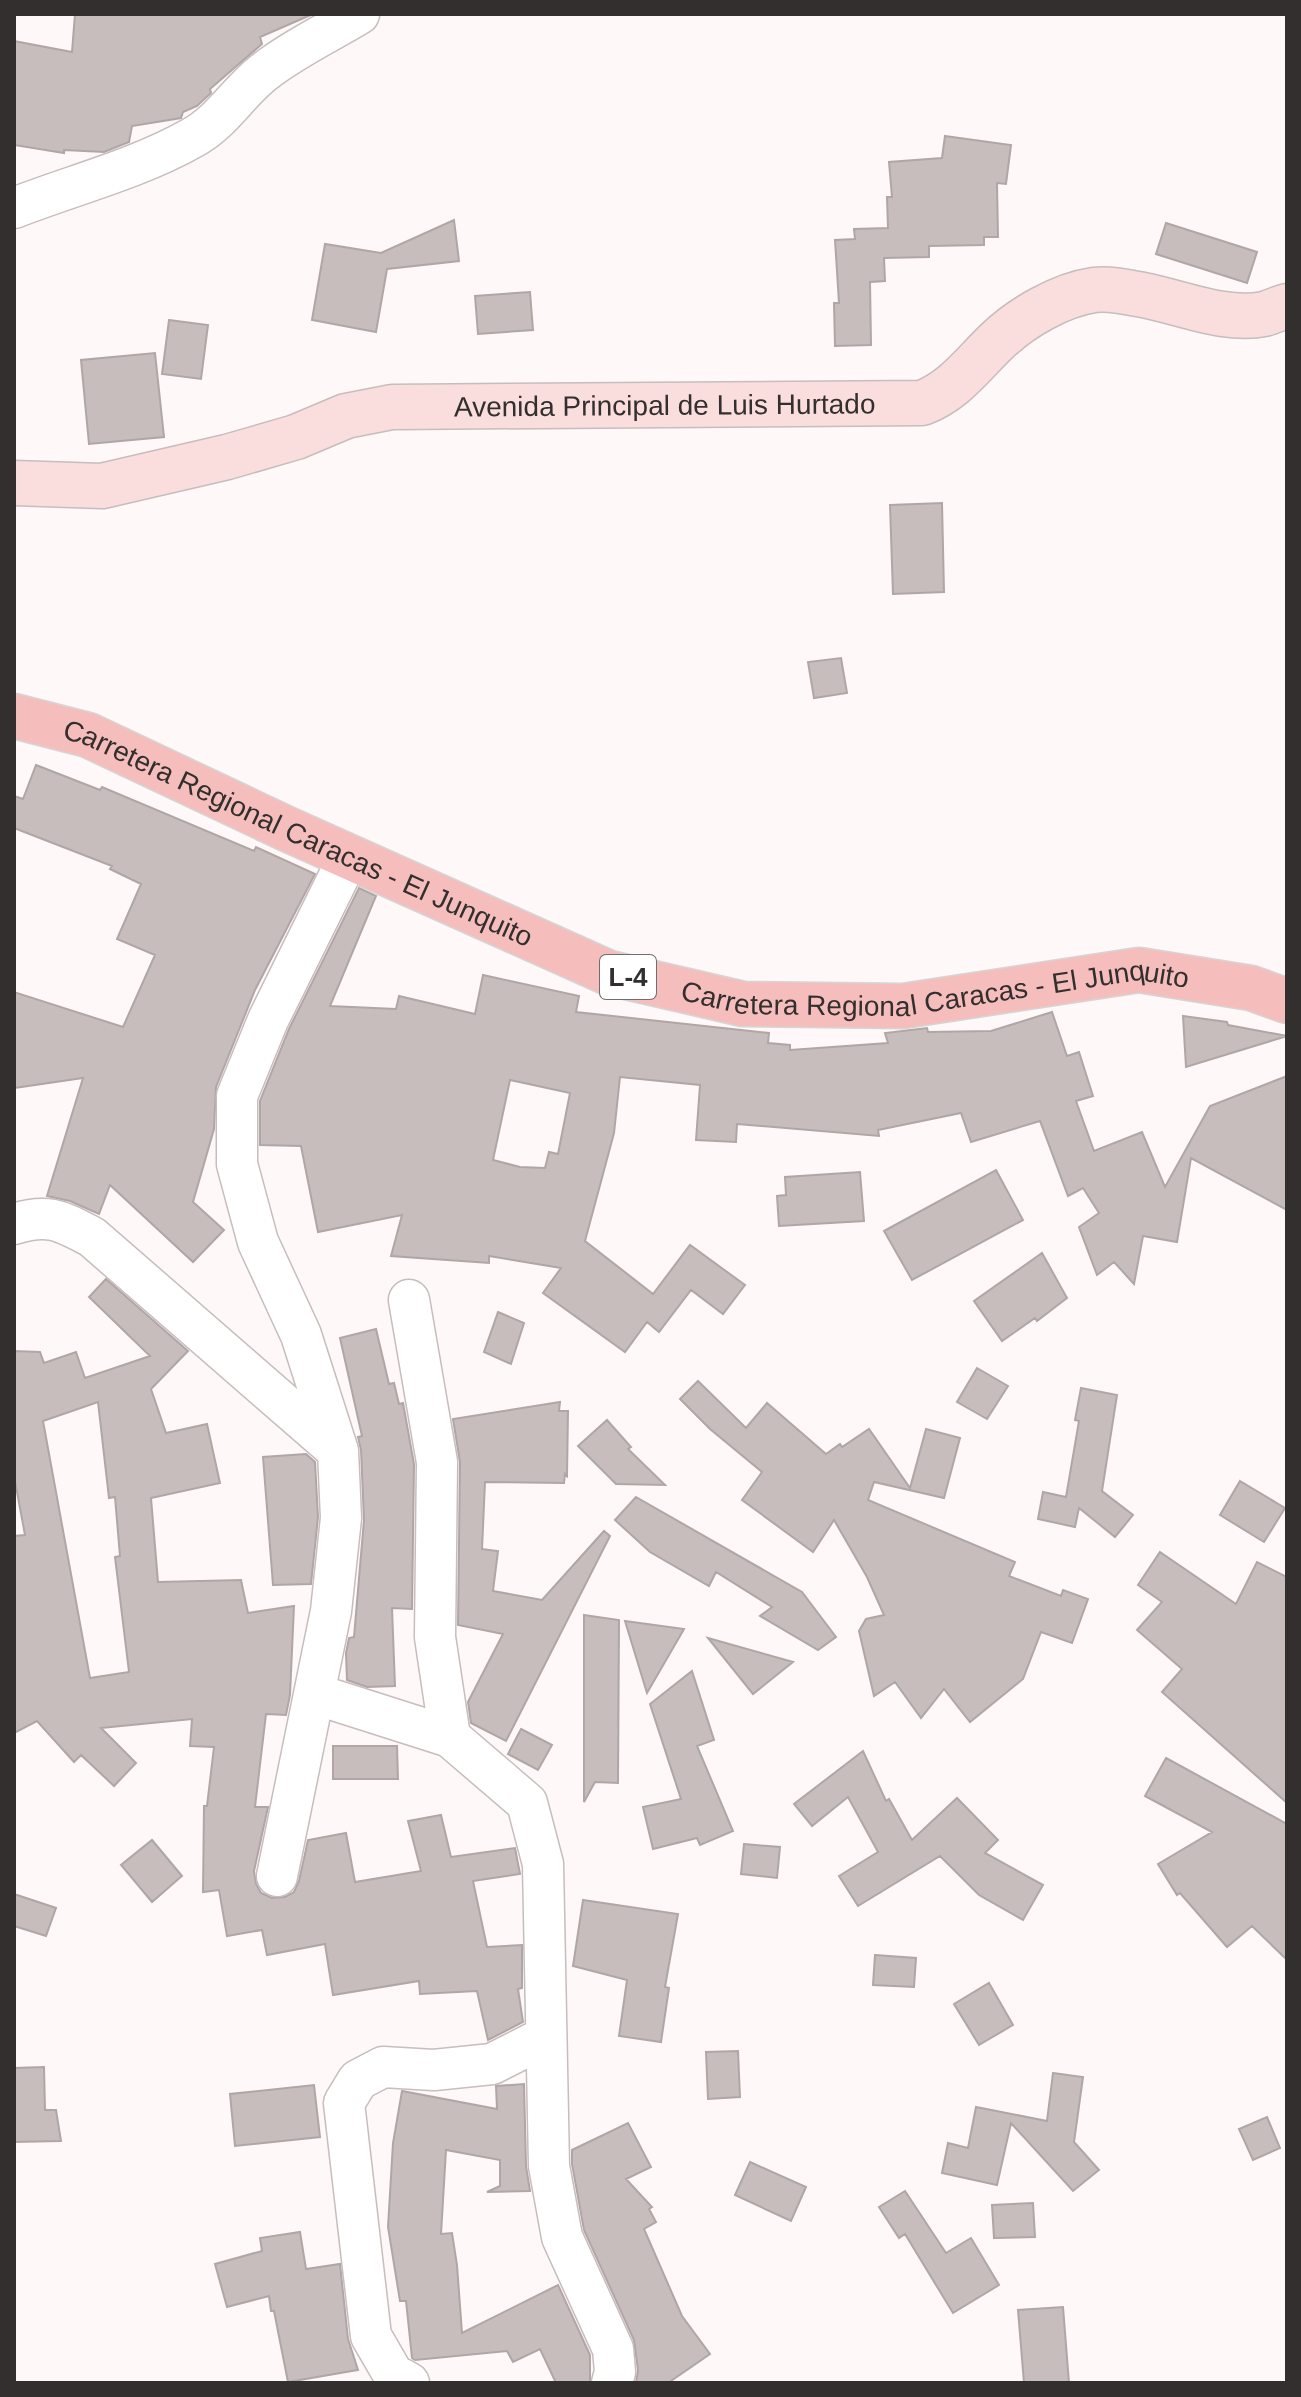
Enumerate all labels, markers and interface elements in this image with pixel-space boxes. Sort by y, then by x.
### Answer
street label: Avenida Principal de Luis Hurtado [454,388,876,423]
street label: Carretera Regional Caracas - El Junquito [60,714,537,953]
street label: Carretera Regional Caracas - El Junquito [678,954,1191,1022]
road number: L-4 [600,955,656,999]

